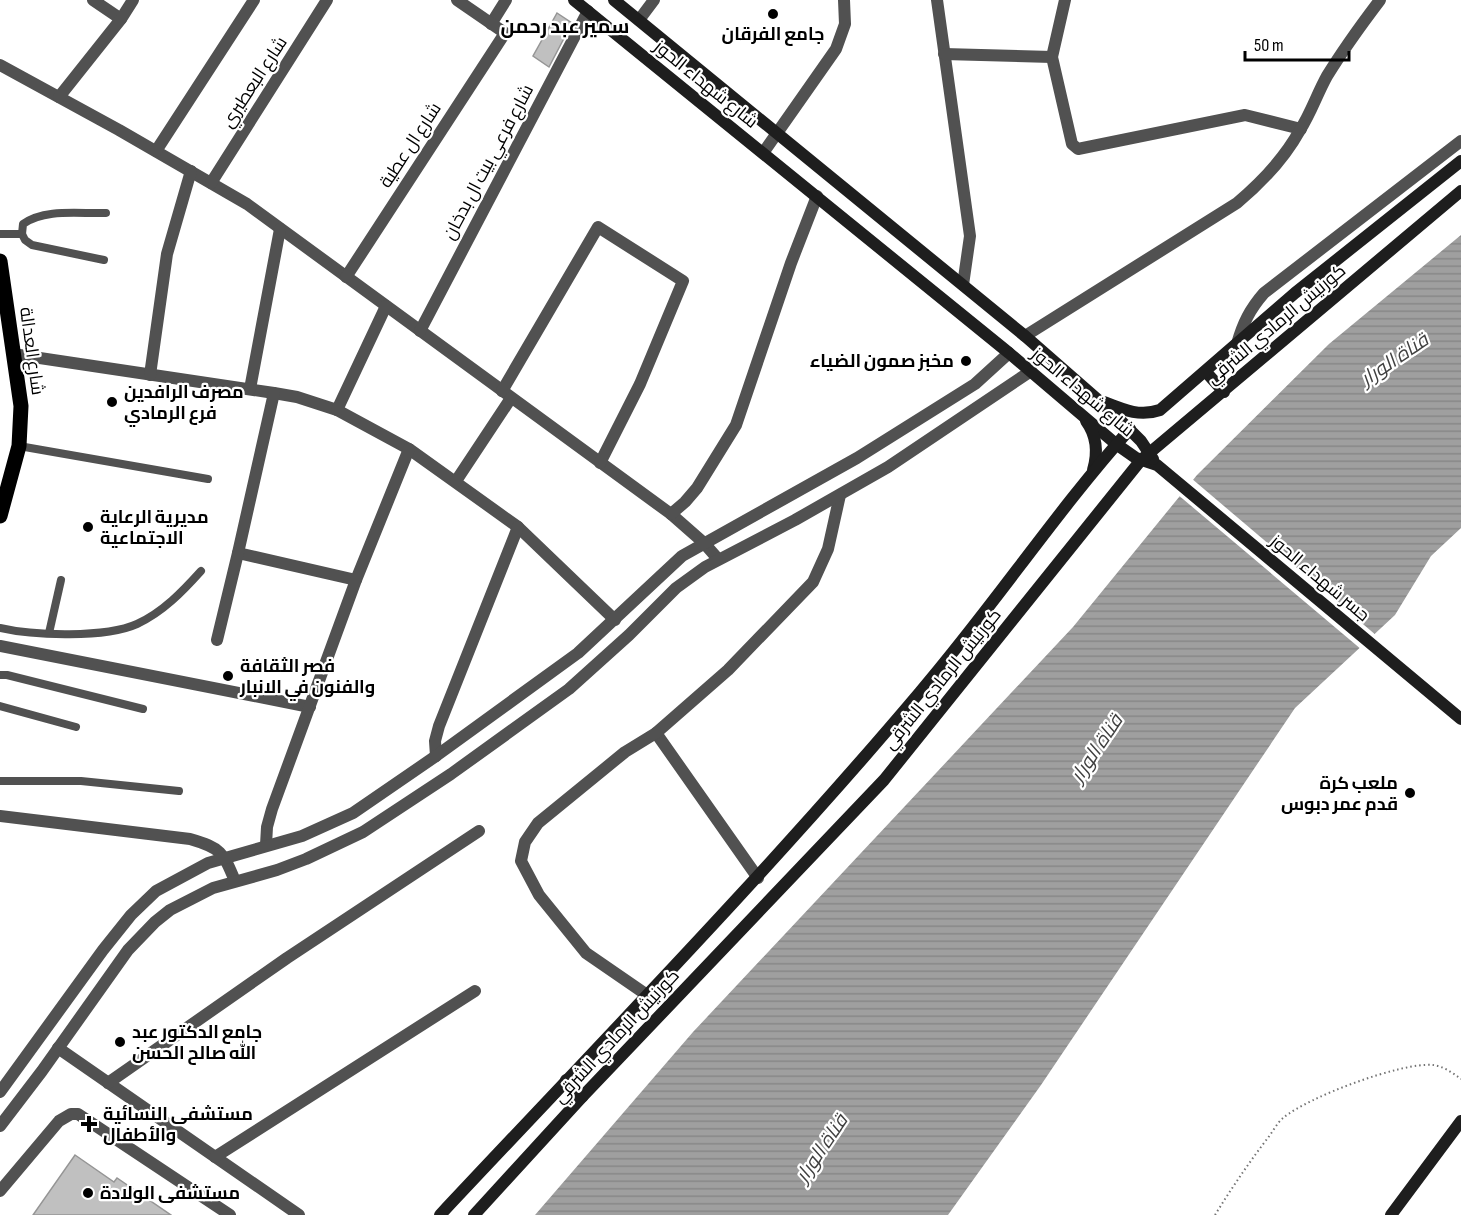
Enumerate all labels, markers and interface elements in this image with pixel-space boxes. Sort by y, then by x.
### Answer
marker: جامع الفرقان [766,7,780,21]
district label: سمير عبد رحمن [501,15,629,39]
place label: جامع الفرقان [722,24,824,46]
scale bar [1245,24,1348,62]
street label: شارع البعطيري [217,33,294,133]
text: 50 m [1254,35,1284,56]
street label: شارع شهداء الحوز [648,36,762,133]
street label: شارع فرعي بيت ال بدخان [439,81,541,245]
street label: شارع ال عطية [375,99,447,192]
street label: كورنيش الرمادي الشرقي [1202,260,1352,391]
street label: شارع العدالة [14,306,48,397]
water label: قناة الورار [1353,327,1435,393]
street label: شارع شهداء الحوز [1026,343,1138,442]
place label: مخبز صمون الضياء [810,351,954,372]
marker: مخبز صمون الضياء [959,354,973,368]
place label: مصرف الرافدين فرع الرمادي [124,382,244,427]
marker: مصرف الرافدين فرع الرمادي [105,395,119,409]
place label: مديرية الرعاية الاجتماعية [100,507,209,549]
marker: مديرية الرعاية الاجتماعية [81,520,95,534]
street label: جسر شهداء الحوز [1265,530,1374,626]
street label: كورنيش الرمادي الشرقي [879,605,1008,756]
place label: فصر الثقافة والفنون في الانبار [239,656,375,702]
marker: فصر الثقافة والفنون في الانبار [221,669,235,683]
water label: قناة الورار [1064,708,1129,790]
place label: ملعب كرة قدم عمر دبوس [1281,773,1398,816]
marker: ملعب كرة قدم عمر دبوس [1403,786,1417,800]
street label: كورنيش الرمادي الشرقي [549,965,686,1110]
place label: جامع الدكتور عبد الله صالح الحسن [132,1022,262,1065]
marker: جامع الدكتور عبد الله صالح الحسن [113,1035,127,1049]
place label: مستشفى النسائية والأطفال [103,1104,253,1146]
water label: قناة الورار [789,1108,854,1190]
marker: مستشفى النسائية والأطفال [80,1115,98,1133]
place label: مستشفى الولادة [100,1183,240,1204]
marker: مستشفى الولادة [81,1186,95,1200]

